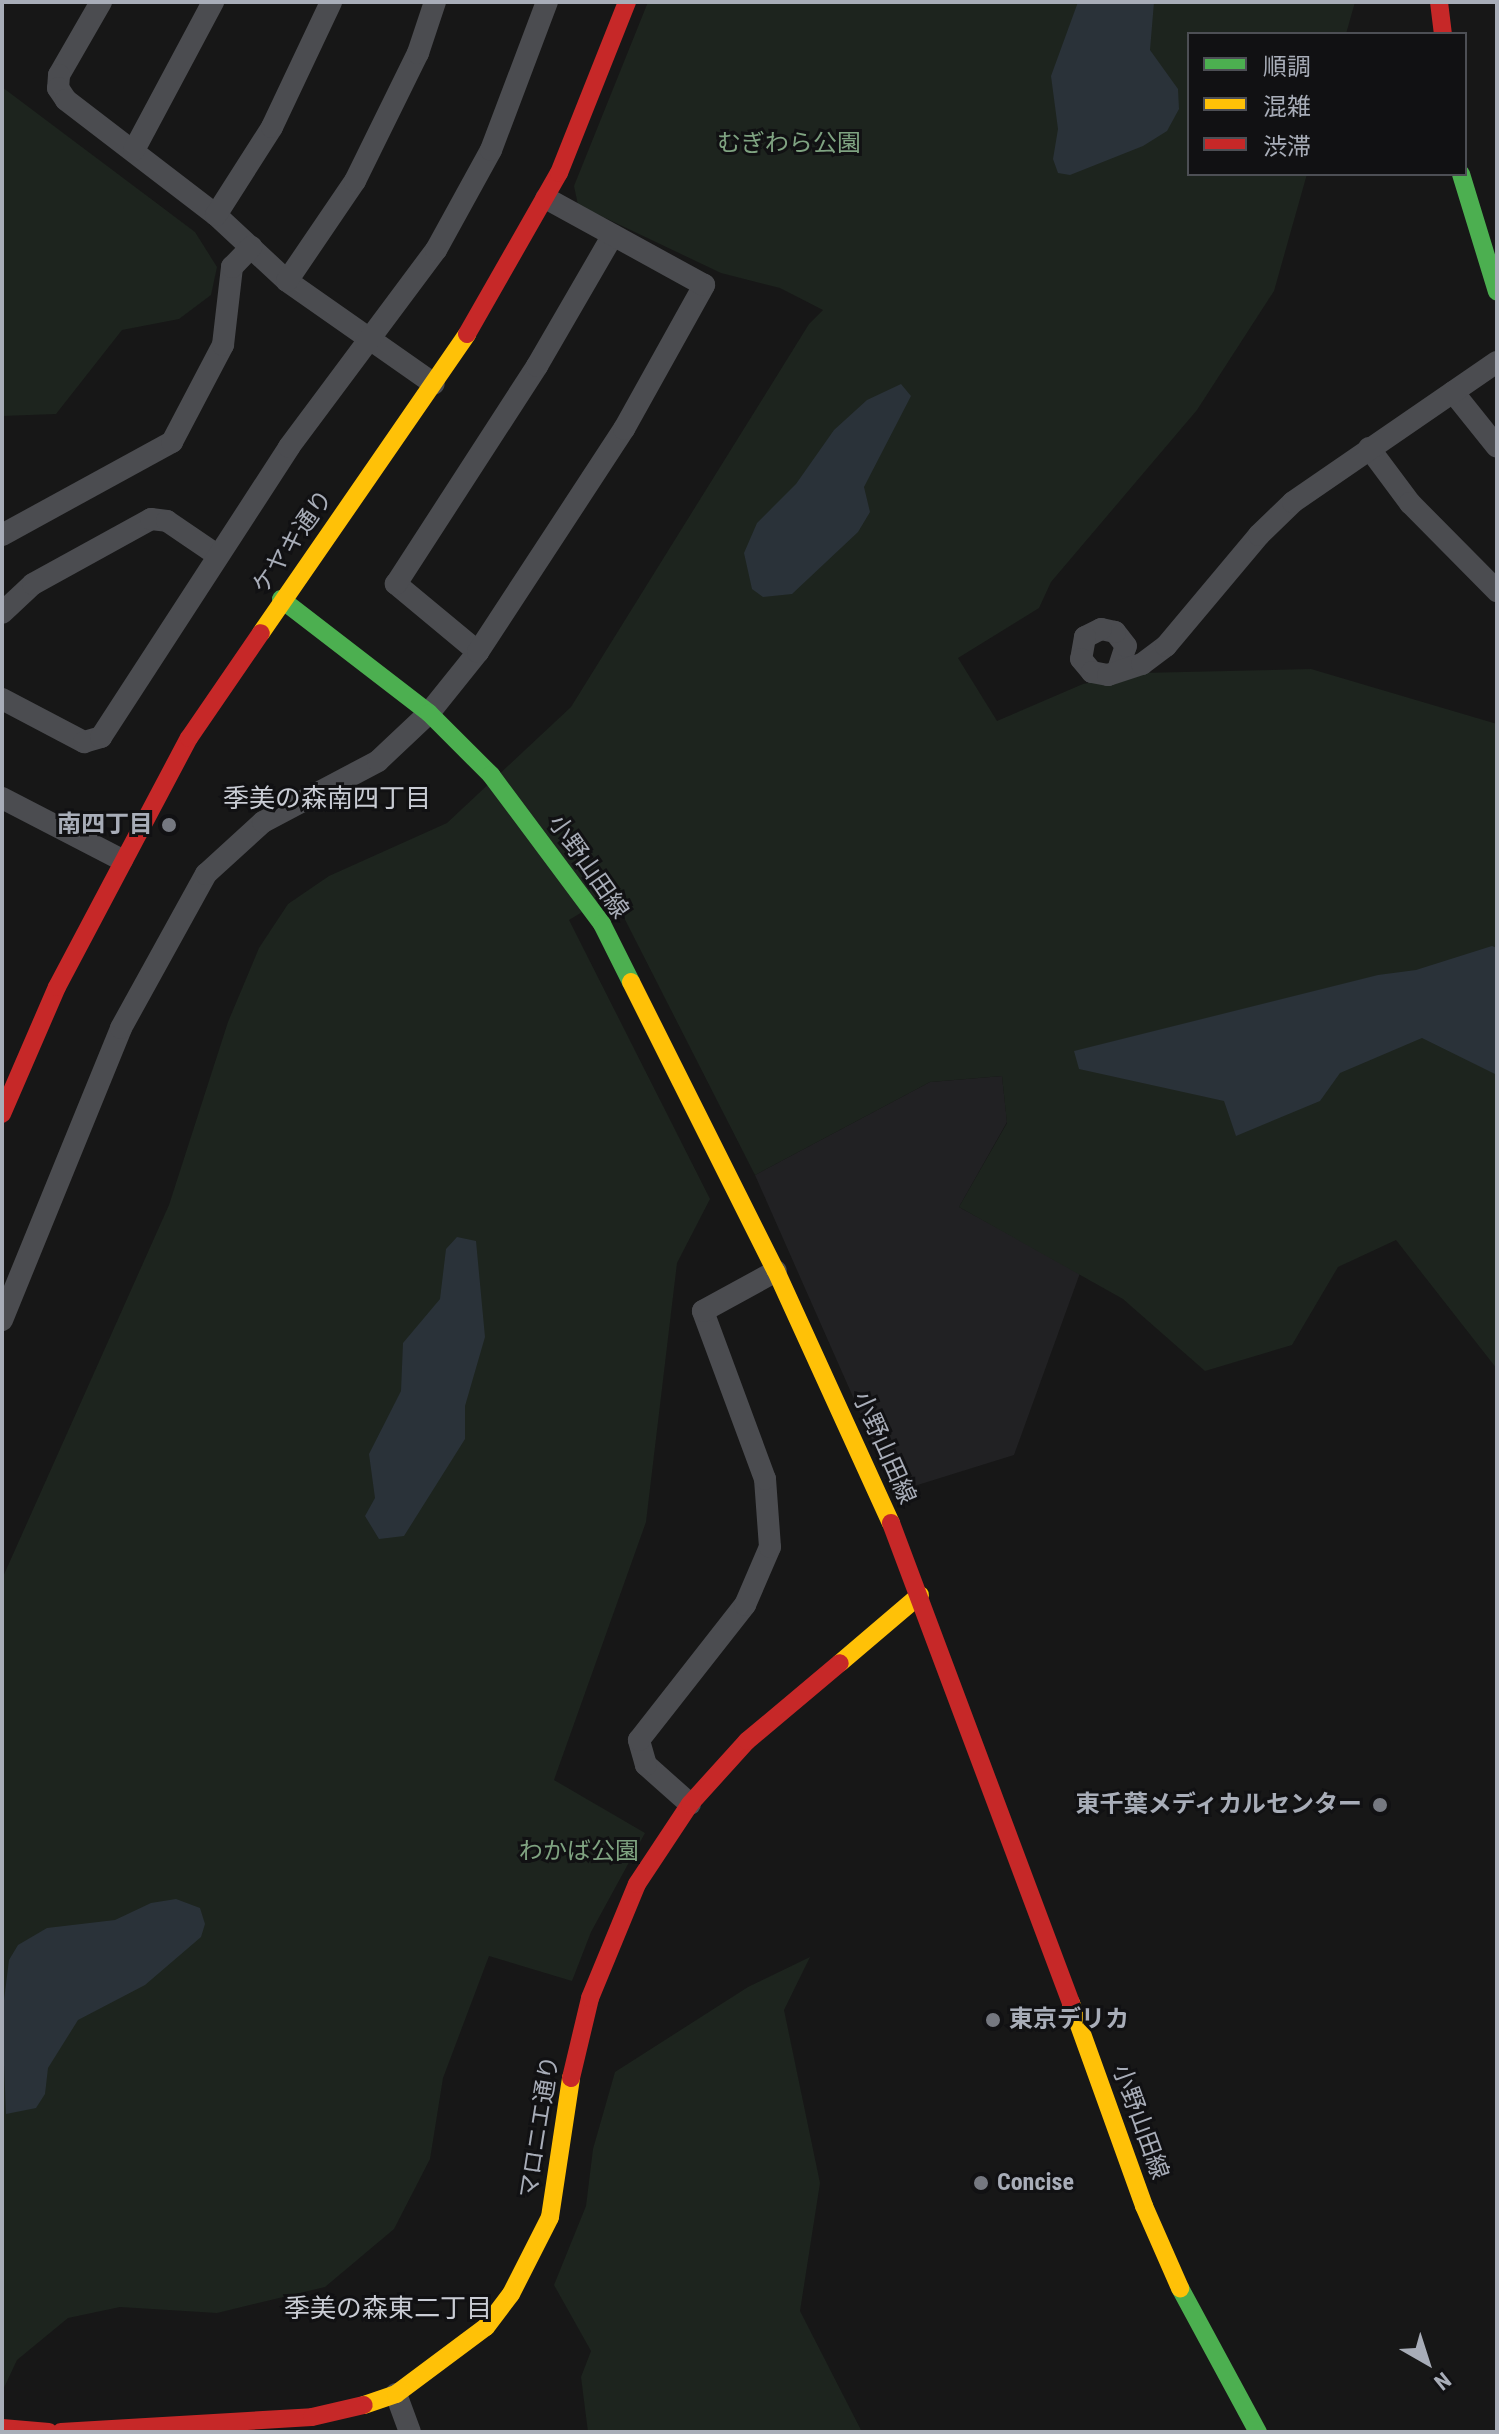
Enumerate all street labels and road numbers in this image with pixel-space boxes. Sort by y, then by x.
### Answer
street label: ケヤキ通り [247,485,339,599]
street label: 小野山田線 [542,810,634,924]
street label: 小野山田線 [846,1387,922,1509]
street label: マロニエ通り [515,2054,565,2200]
street label: 小野山田線 [1106,2061,1174,2183]

